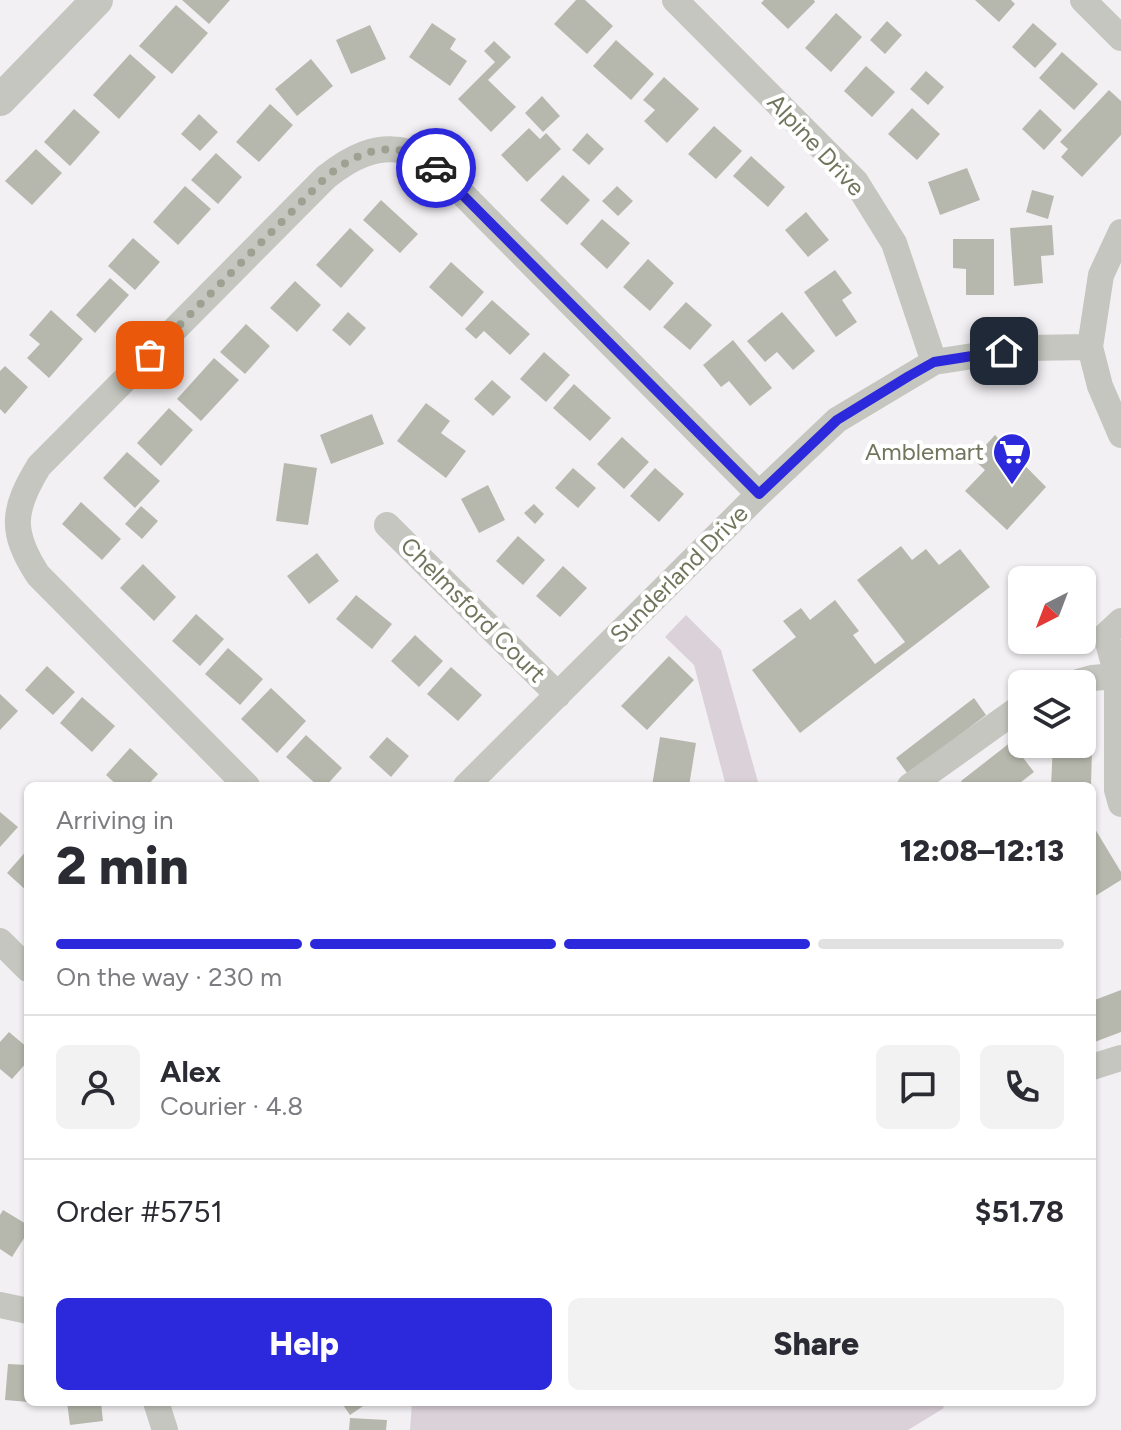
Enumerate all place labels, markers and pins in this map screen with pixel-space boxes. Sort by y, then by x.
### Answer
pin [970,317,1038,385]
pin [116,321,184,389]
supermarket icon: Amblemart [991,431,1033,486]
place label: Amblemart [865,437,984,466]

